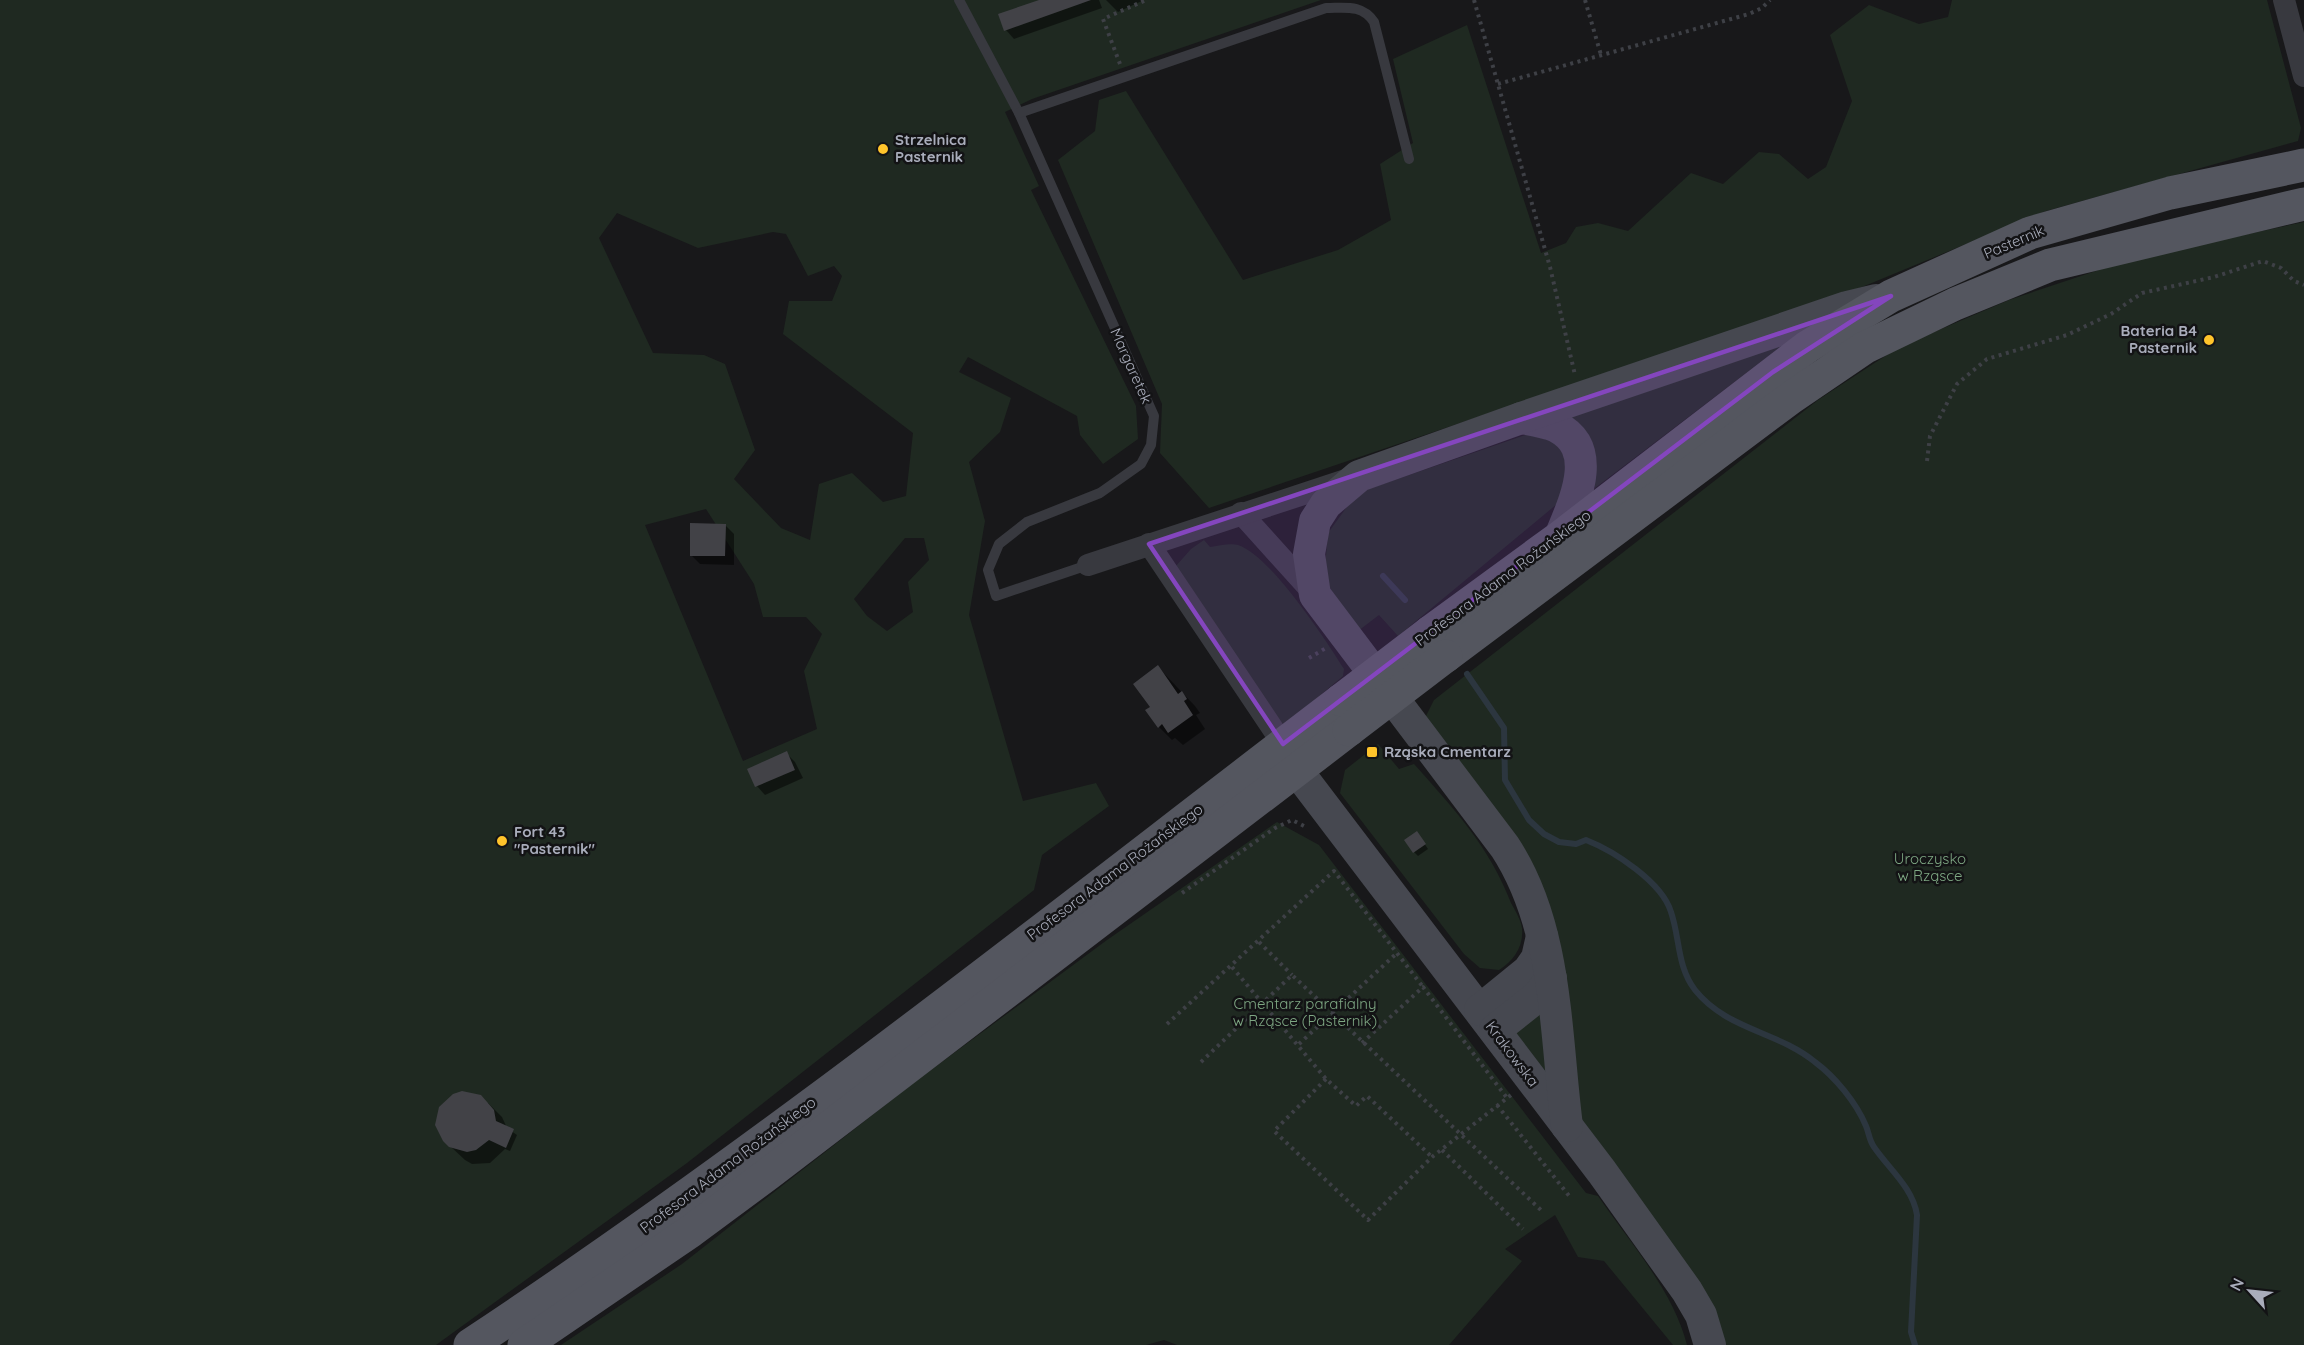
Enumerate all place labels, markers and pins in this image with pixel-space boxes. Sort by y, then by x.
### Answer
place label: Strzelnica Pasternik [895,130,966,166]
marker: Strzelnica Pasternik [876,142,890,156]
place label: Bateria B4 Pasternik [2121,321,2197,357]
marker: Bateria B4 Pasternik [2202,333,2216,347]
place label: Rząska Cmentarz [1384,742,1511,761]
marker: Rząska Cmentarz [1365,745,1379,759]
place label: Fort 43 "Pasternik" [514,822,596,858]
marker: Fort 43 "Pasternik" [495,834,509,848]

